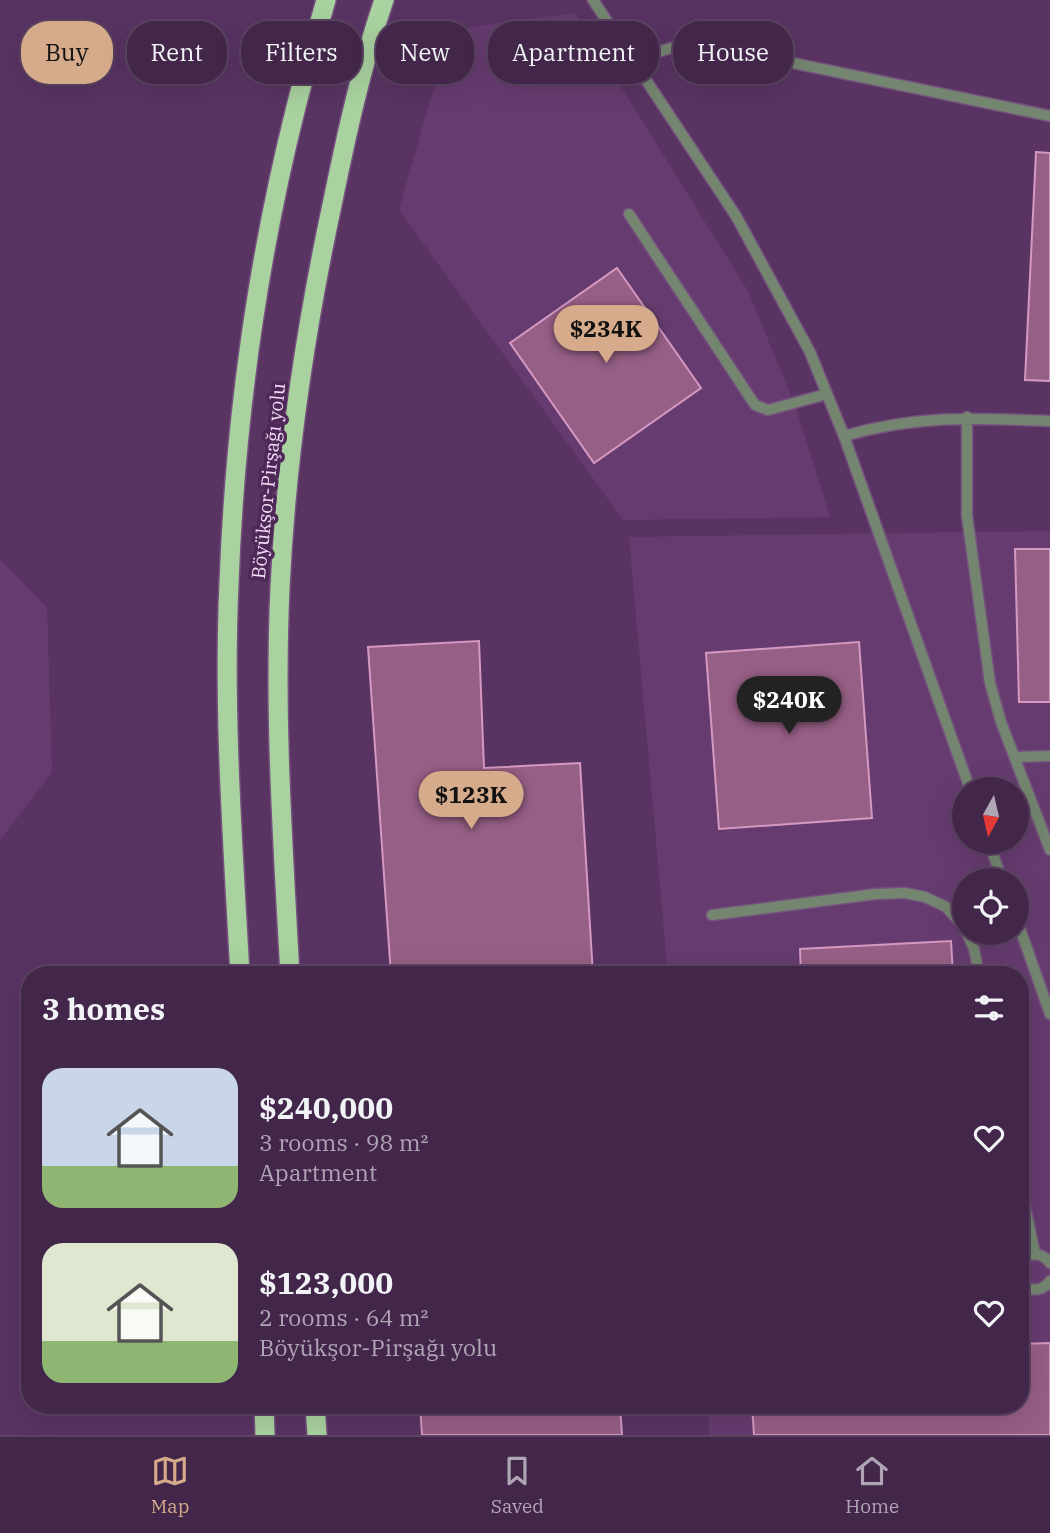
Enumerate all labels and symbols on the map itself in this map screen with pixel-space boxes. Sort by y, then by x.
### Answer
pin: $234K [557,306,655,365]
street label: Böyükşor-Pirşağı yolu [246,382,290,580]
pin: $240K [740,676,838,736]
pin: $123K [422,772,520,831]
north arrow [952,777,1029,854]

